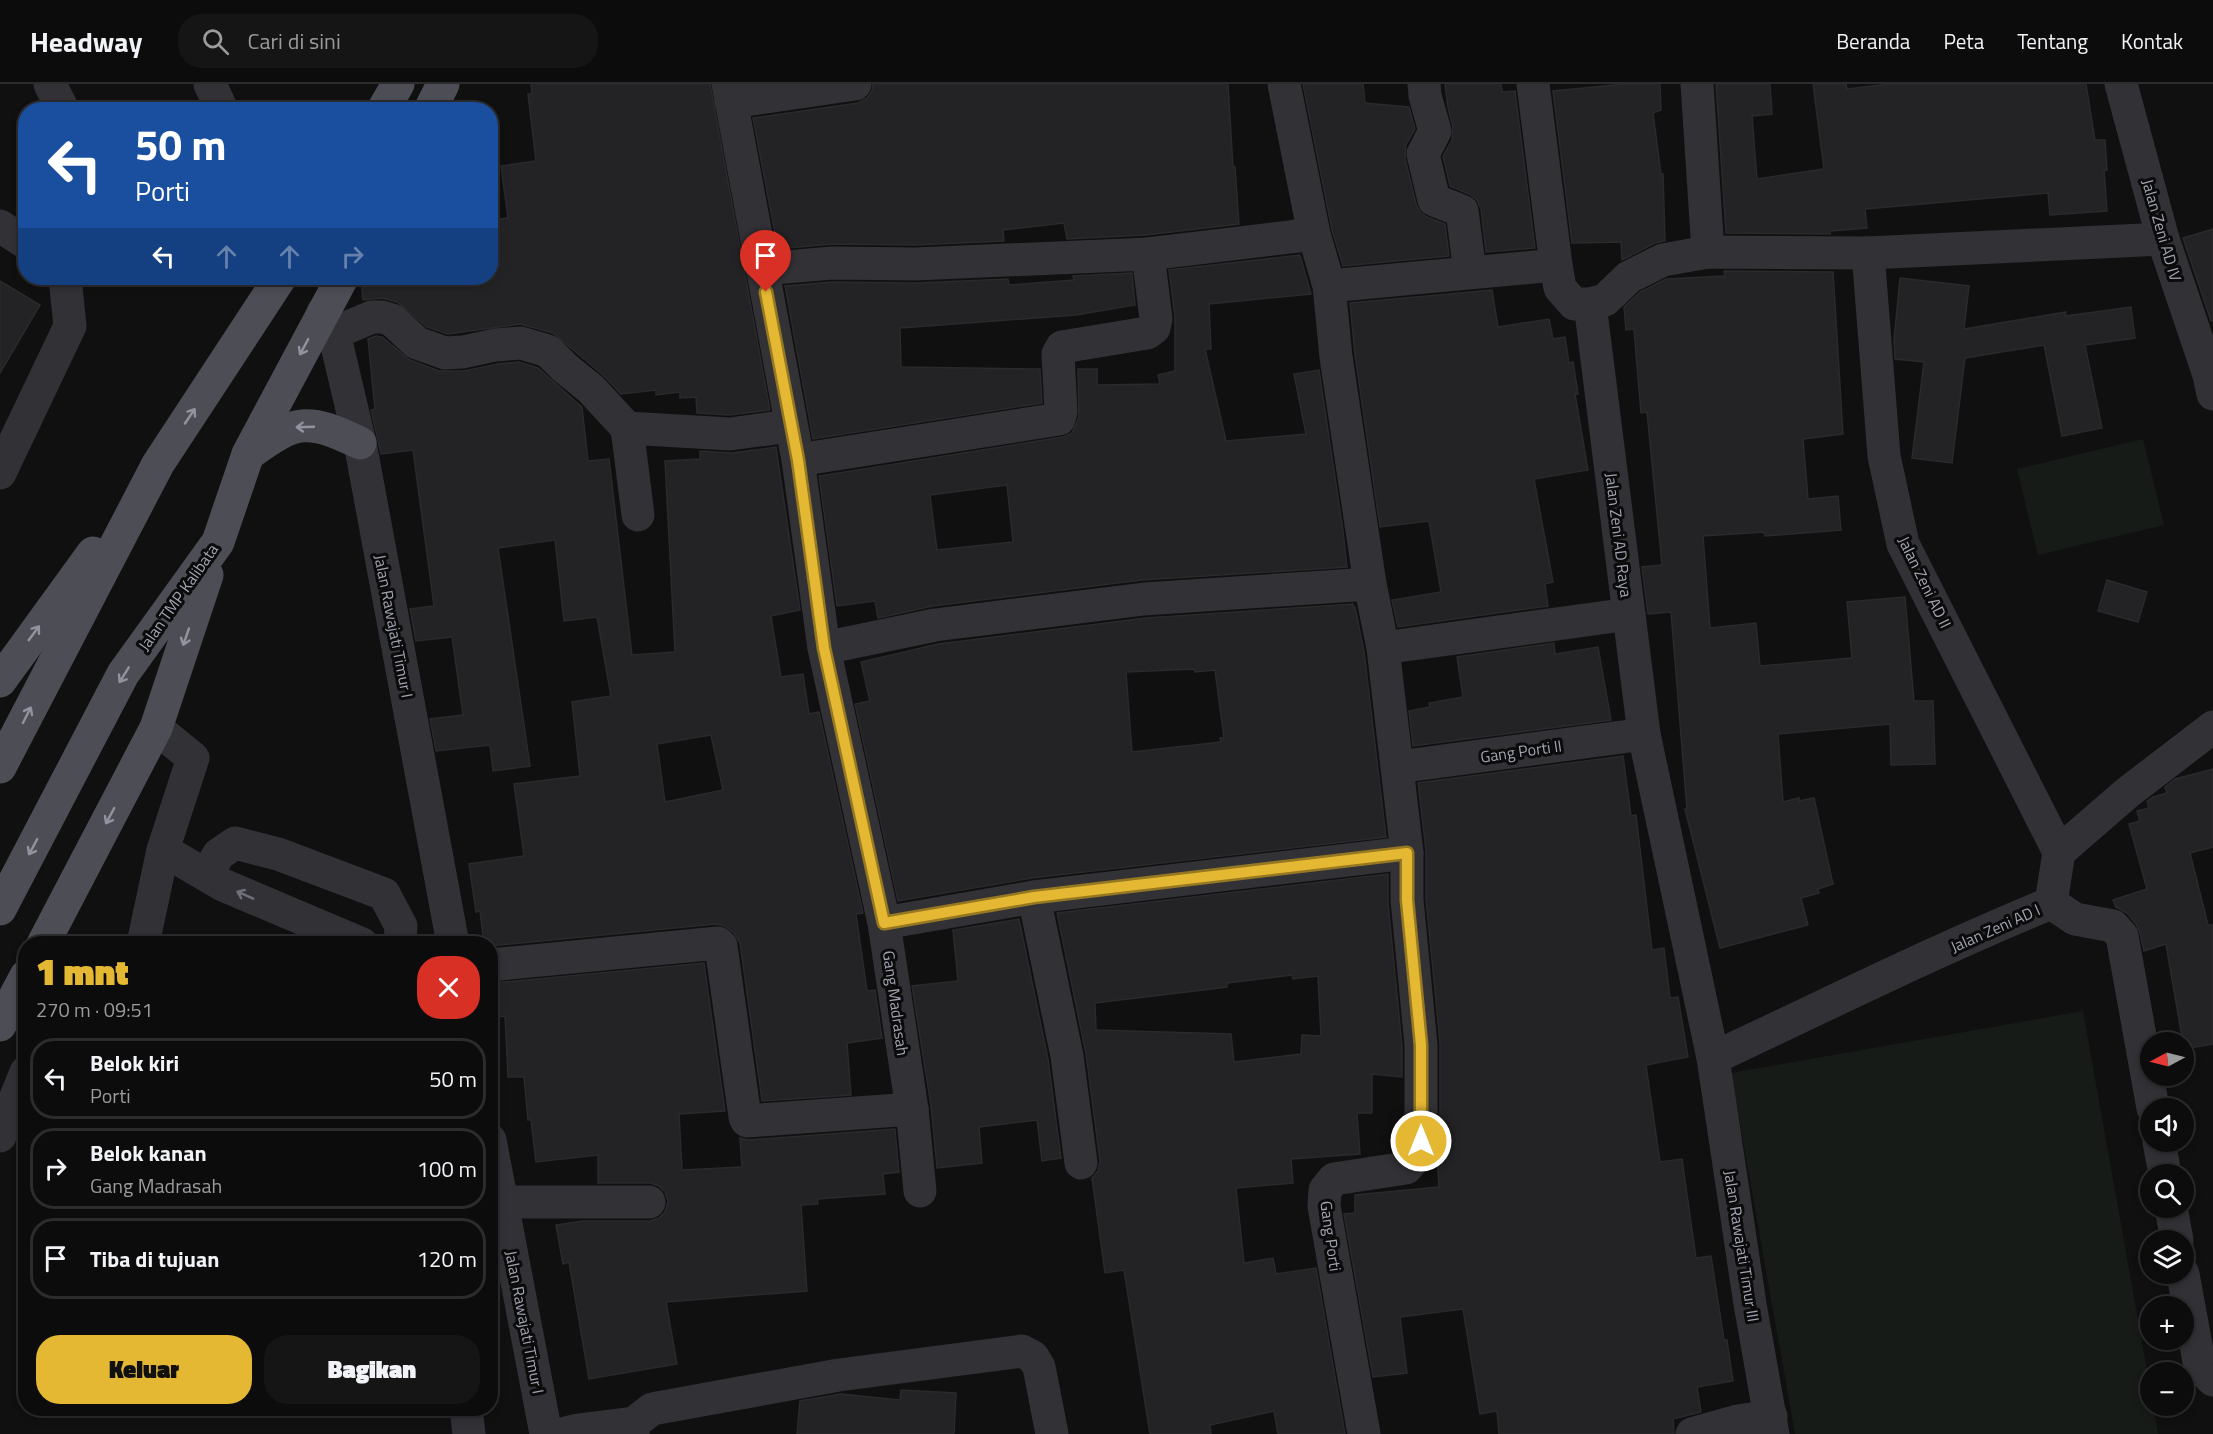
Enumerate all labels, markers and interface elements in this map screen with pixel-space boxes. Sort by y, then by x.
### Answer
search box [178,14,598,68]
text: Headway [30,20,142,63]
text: Cari di sini [247,24,341,58]
icon: search [199,25,232,58]
text: Beranda [1836,25,1910,57]
text: Peta [1943,25,1984,57]
text: Tentang [2017,25,2088,57]
text: Kontak [2121,25,2183,57]
text: 50 m [135,112,227,176]
icon: left [36,126,114,204]
text: Porti [135,170,190,211]
street label: Jalan Zeni AD IV [2136,176,2188,284]
pin [740,230,791,292]
icon: arrive [749,239,782,272]
icon: left [147,240,180,273]
icon: ahead [210,240,243,273]
icon: ahead [273,240,306,273]
icon: right [336,240,369,273]
one-way arrow [298,338,309,356]
one-way arrow [184,408,196,424]
one-way arrow [296,421,315,433]
street label: Jalan Zeni AD Raya [1599,471,1639,599]
street label: Jalan Zeni AD II [1892,532,1958,632]
street label: Jalan TMP Kalibata [132,539,224,655]
street label: Jalan Rawajati Timur I [368,552,420,700]
one-way arrow [28,626,41,642]
one-way arrow [180,627,191,646]
one-way arrow [117,666,129,683]
one-way arrow [21,707,33,724]
street label: Gang Porti II [1479,733,1563,769]
one-way arrow [104,806,115,824]
one-way arrow [26,838,38,856]
one-way arrow [237,888,255,900]
street label: Jalan Zeni AD I [1946,898,2044,958]
text: 1 mnt [36,944,129,999]
street label: Gang Madrasah [877,949,915,1057]
button: close [417,956,480,1019]
text: 270 m · 09:51 [36,994,153,1025]
north arrow [2140,1032,2194,1086]
map controls [2140,1032,2194,1416]
text: Belok kiri [90,1046,179,1080]
icon: left [39,1062,72,1095]
text: 50 m [429,1062,477,1096]
text: Porti [90,1080,131,1111]
button: sound [2140,1098,2194,1152]
position arrow [1389,1109,1453,1173]
text: Belok kanan [90,1136,207,1170]
icon: right [39,1152,72,1185]
text: 100 m [417,1152,477,1186]
button: search [2140,1164,2194,1218]
street label: Jalan Rawajati Timur III [1718,1168,1766,1324]
text: Gang Madrasah [90,1170,222,1201]
street label: Gang Porti [1314,1199,1348,1273]
button: layers [2140,1230,2194,1284]
icon: arrive [39,1242,72,1275]
text: Tiba di tujuan [90,1242,219,1276]
text: 120 m [417,1242,477,1276]
street label: Jalan Rawajati Timur I [499,1248,551,1396]
button: + [2140,1296,2194,1350]
button: Keluar [36,1335,252,1404]
button: Bagikan [264,1335,480,1404]
button: − [2140,1362,2194,1416]

